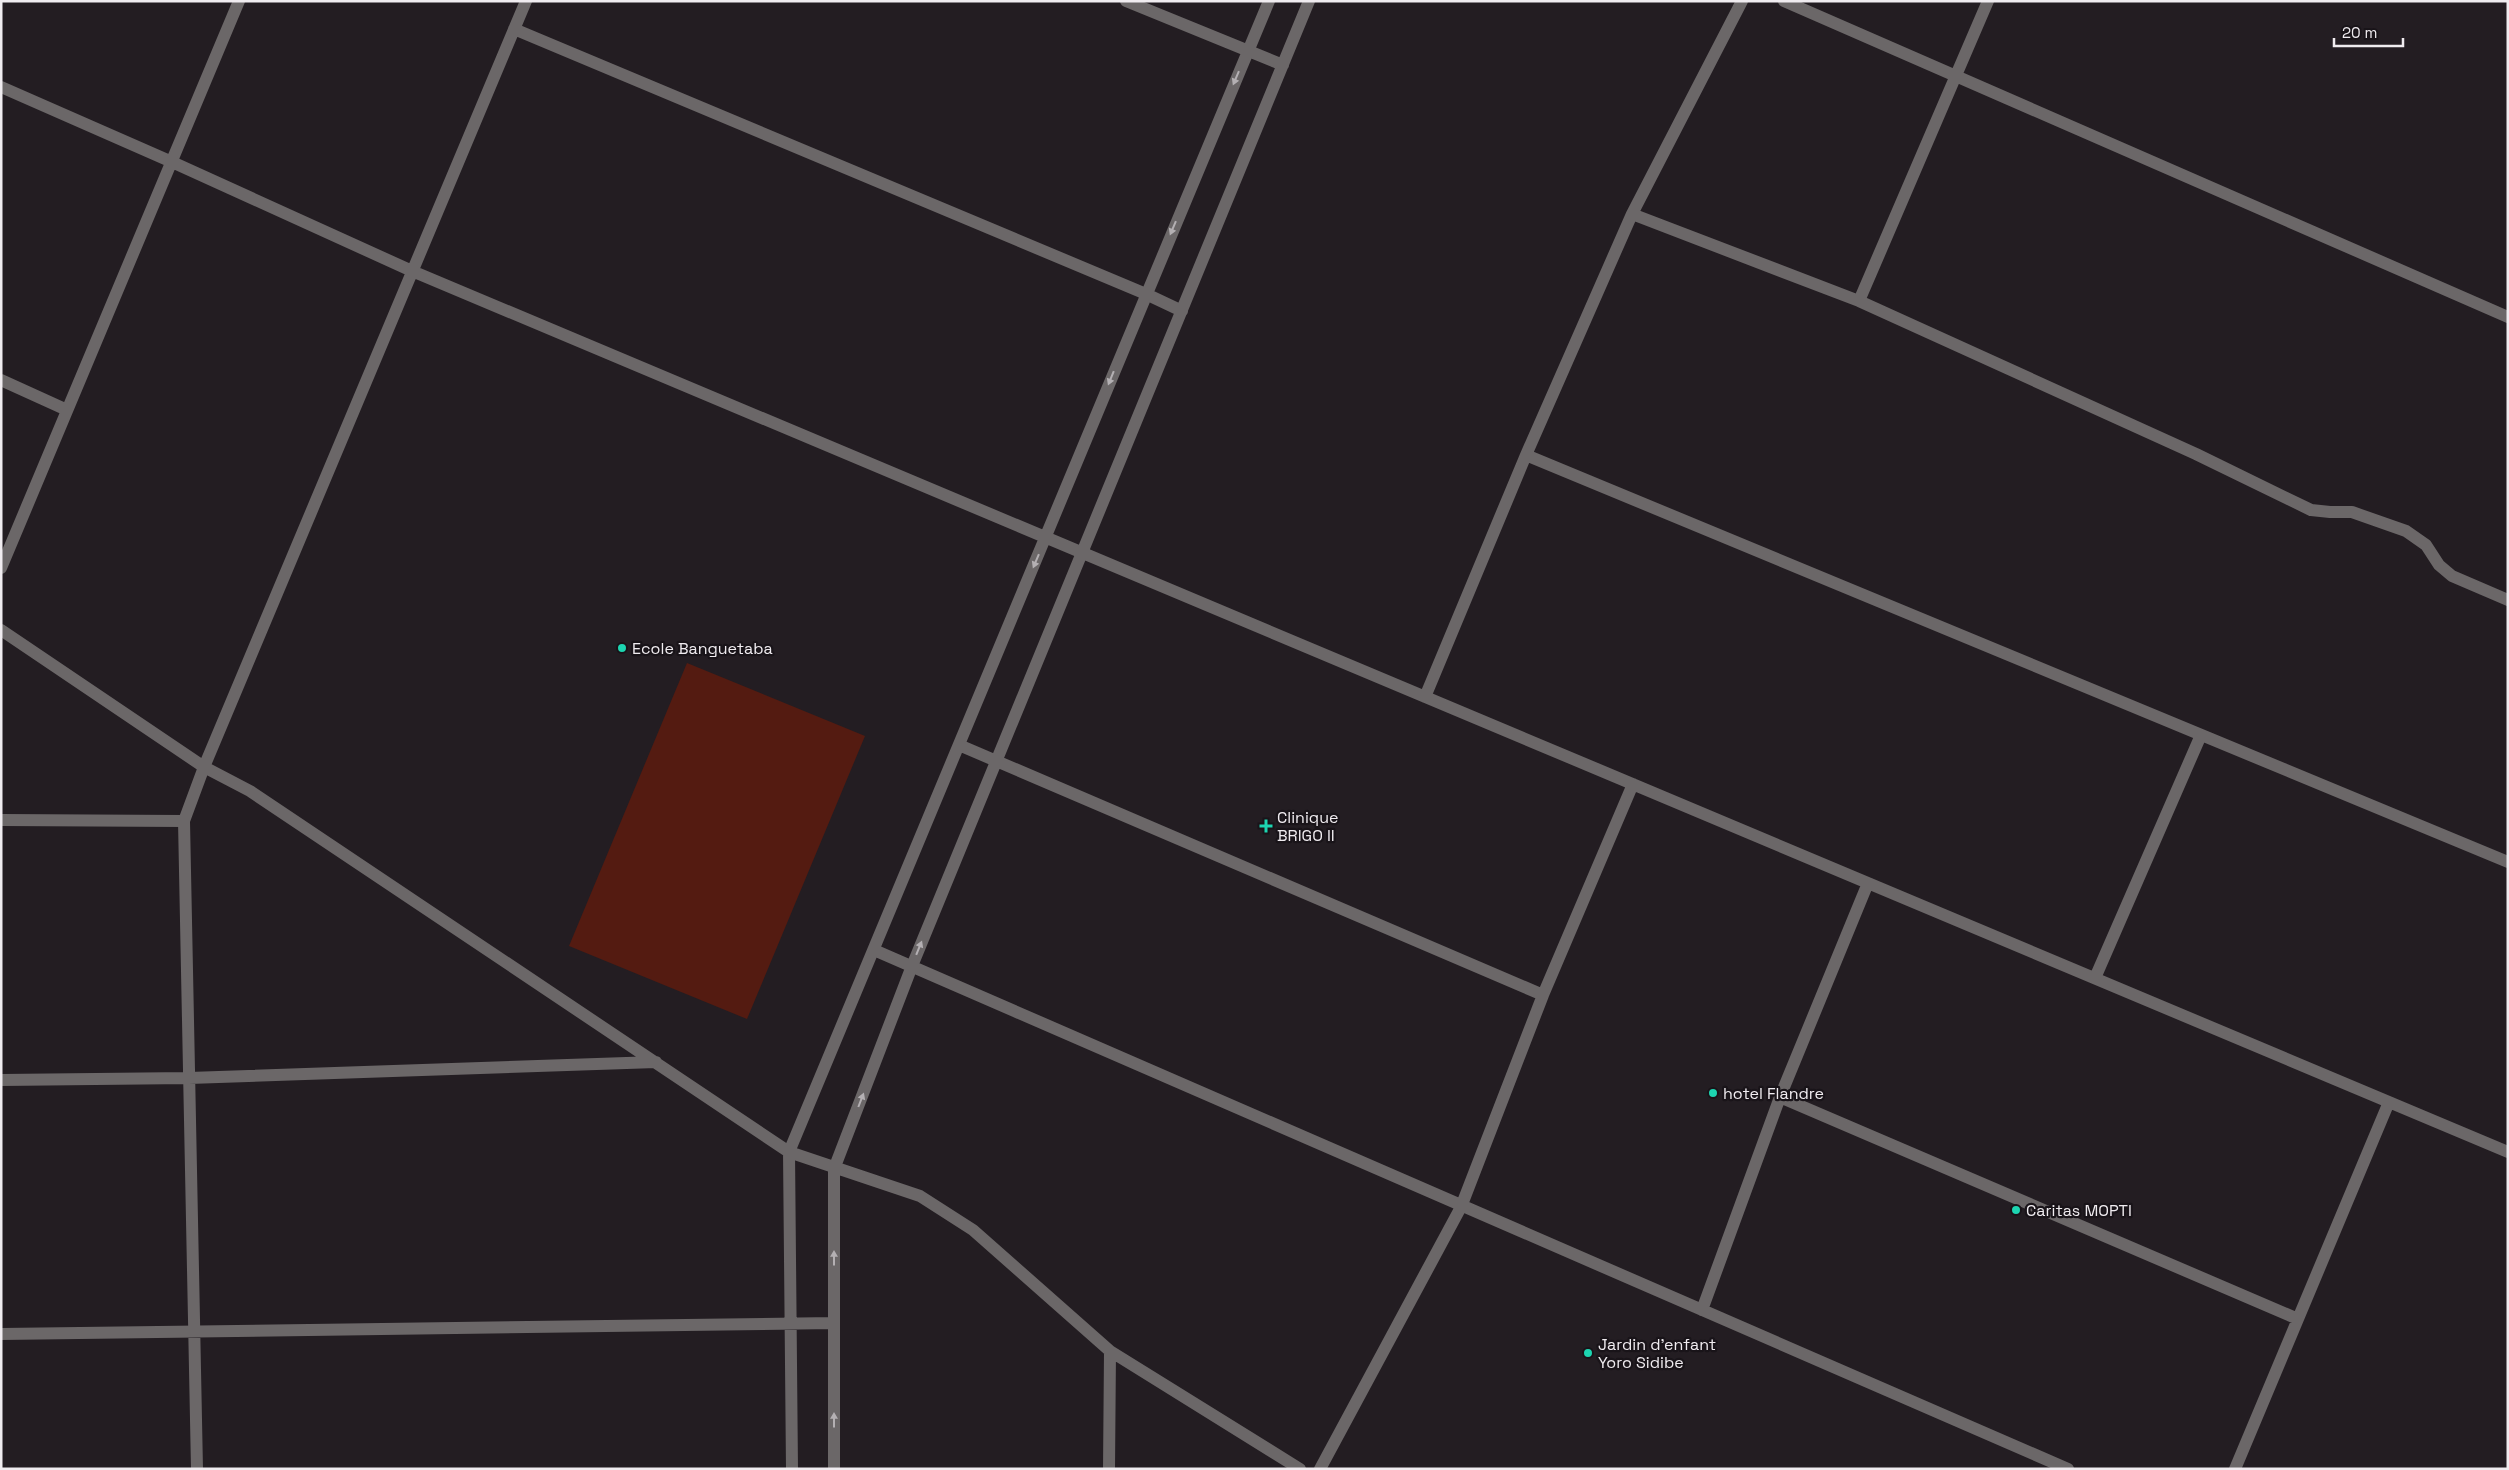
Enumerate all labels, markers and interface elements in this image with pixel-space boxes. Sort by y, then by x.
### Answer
scale bar [2334,15,2403,47]
text: 20 m [2342,23,2377,42]
one-way arrow [1231,71,1239,85]
one-way arrow [1169,221,1177,235]
one-way arrow [1107,371,1114,386]
one-way arrow [1031,554,1039,568]
place label: Ecole Banguetaba [632,638,773,659]
marker: Ecole Banguetaba [616,642,628,654]
place label: Clinique BRIGO II [1277,807,1338,846]
marker: Clinique BRIGO II [1259,819,1273,833]
one-way arrow [916,941,924,955]
place label: hotel Flandre [1723,1083,1824,1104]
marker: hotel Flandre [1707,1087,1719,1099]
one-way arrow [857,1092,865,1107]
place label: Caritas MOPTI [2026,1200,2132,1221]
marker: Caritas MOPTI [2010,1204,2022,1216]
one-way arrow [830,1249,838,1265]
place label: Jardin d'enfant Yoro Sidibe [1598,1334,1716,1373]
marker: Jardin d'enfant Yoro Sidibe [1582,1347,1594,1359]
one-way arrow [830,1412,838,1428]

